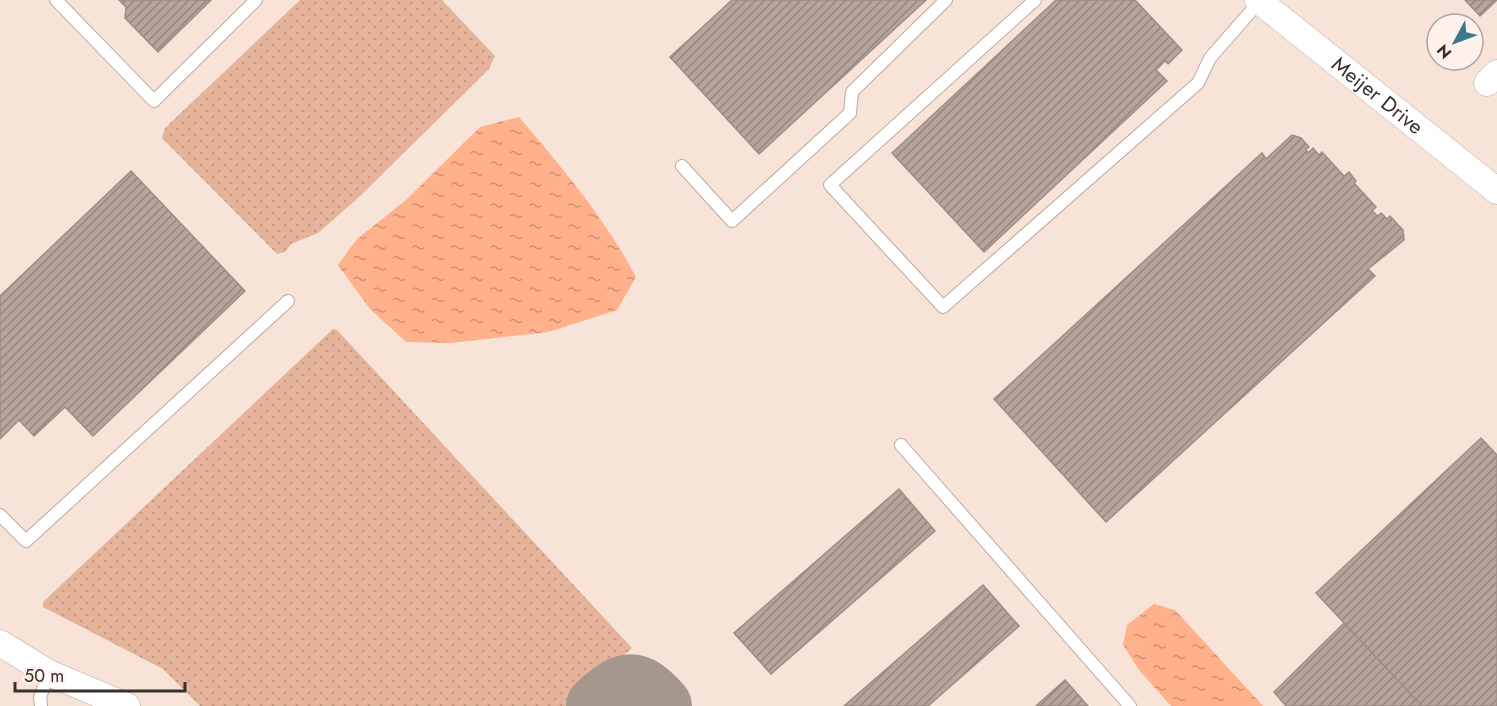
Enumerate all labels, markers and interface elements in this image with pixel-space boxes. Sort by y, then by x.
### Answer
north arrow [1425,12,1485,72]
text: N [1431,39,1457,64]
street label: Meijer Drive [1325,50,1430,142]
scale bar [15,655,184,693]
text: 50 m [24,663,64,689]

